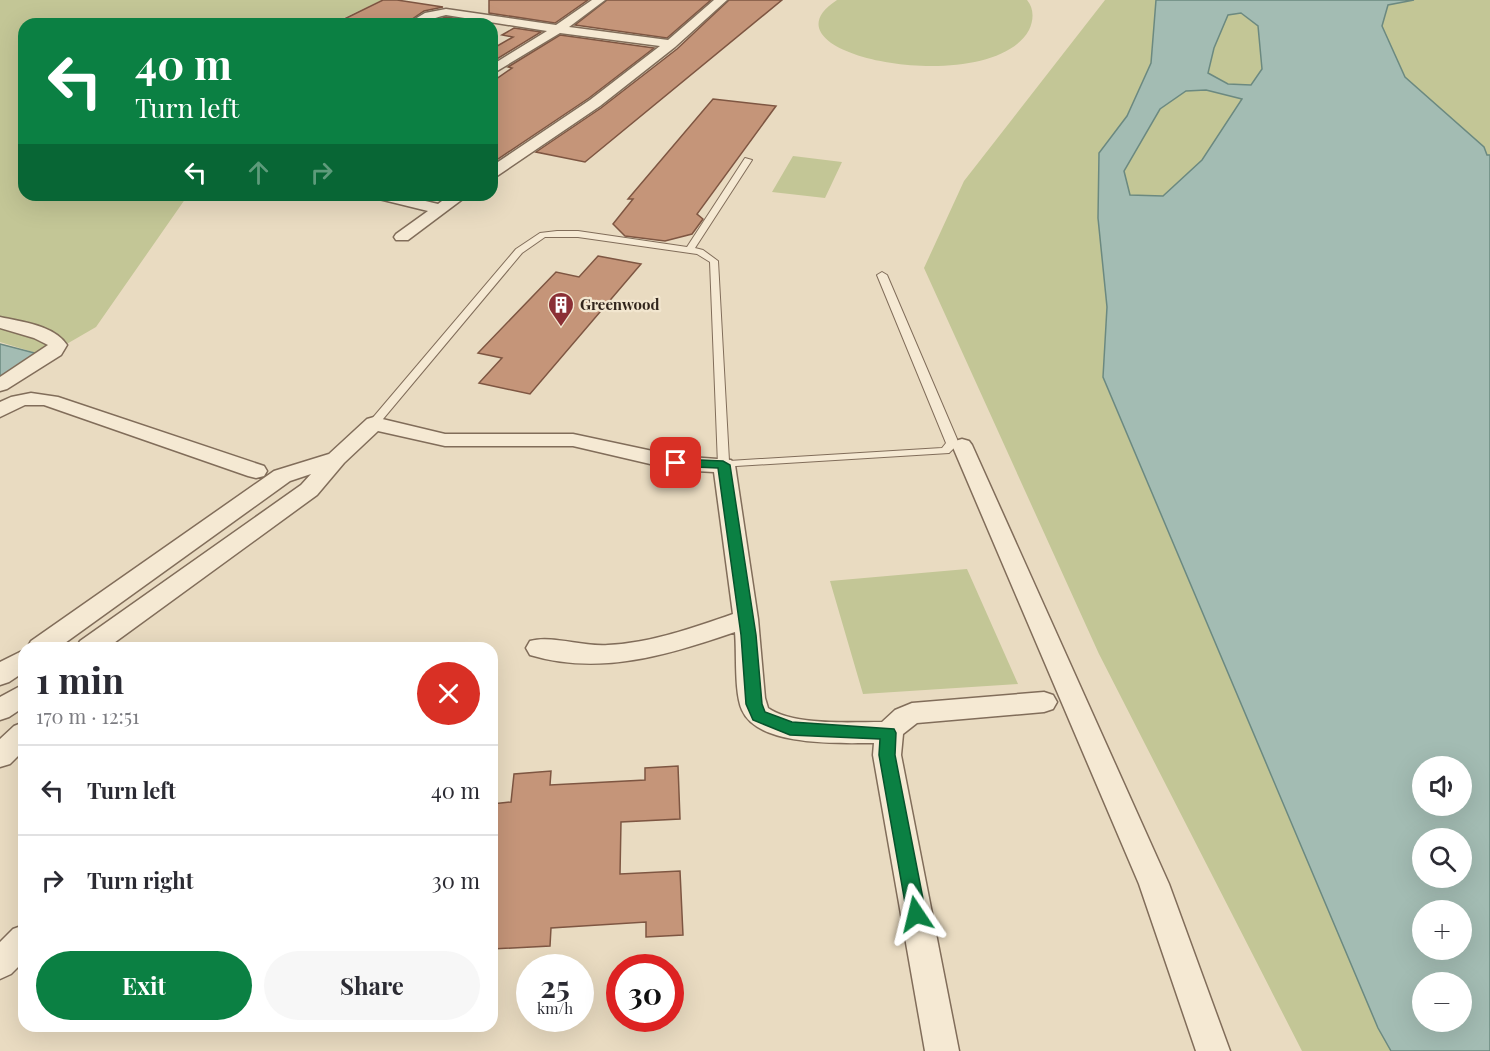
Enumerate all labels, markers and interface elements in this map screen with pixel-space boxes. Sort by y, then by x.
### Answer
text: 40 m [135,35,232,91]
icon: left [36,42,114,120]
text: Turn left [135,89,239,125]
icon: left [179,156,212,189]
icon: ahead [242,156,275,189]
icon: right [305,156,338,189]
building icon: Greenwood [546,290,576,328]
place label: Greenwood [580,294,659,314]
pin [650,437,701,488]
icon: arrive [659,446,692,479]
text: 1 min [36,655,124,703]
button: close [417,662,480,725]
text: 170 m · 12:51 [36,702,140,729]
map controls [1412,756,1472,1032]
button: sound [1412,756,1472,816]
icon: left [36,774,69,807]
text: Turn left [87,775,176,805]
text: 40 m [431,775,480,805]
button: search [1412,828,1472,888]
icon: right [36,864,69,897]
text: Turn right [87,865,193,895]
text: 30 m [432,865,480,895]
position arrow [884,882,948,946]
button: + [1412,900,1472,960]
button: Exit [36,951,252,1020]
button: Share [264,951,480,1020]
speed limit sign: 30 [606,954,684,1032]
text: 25 [540,966,570,1006]
button: − [1412,972,1472,1032]
text: km/h [537,998,573,1018]

